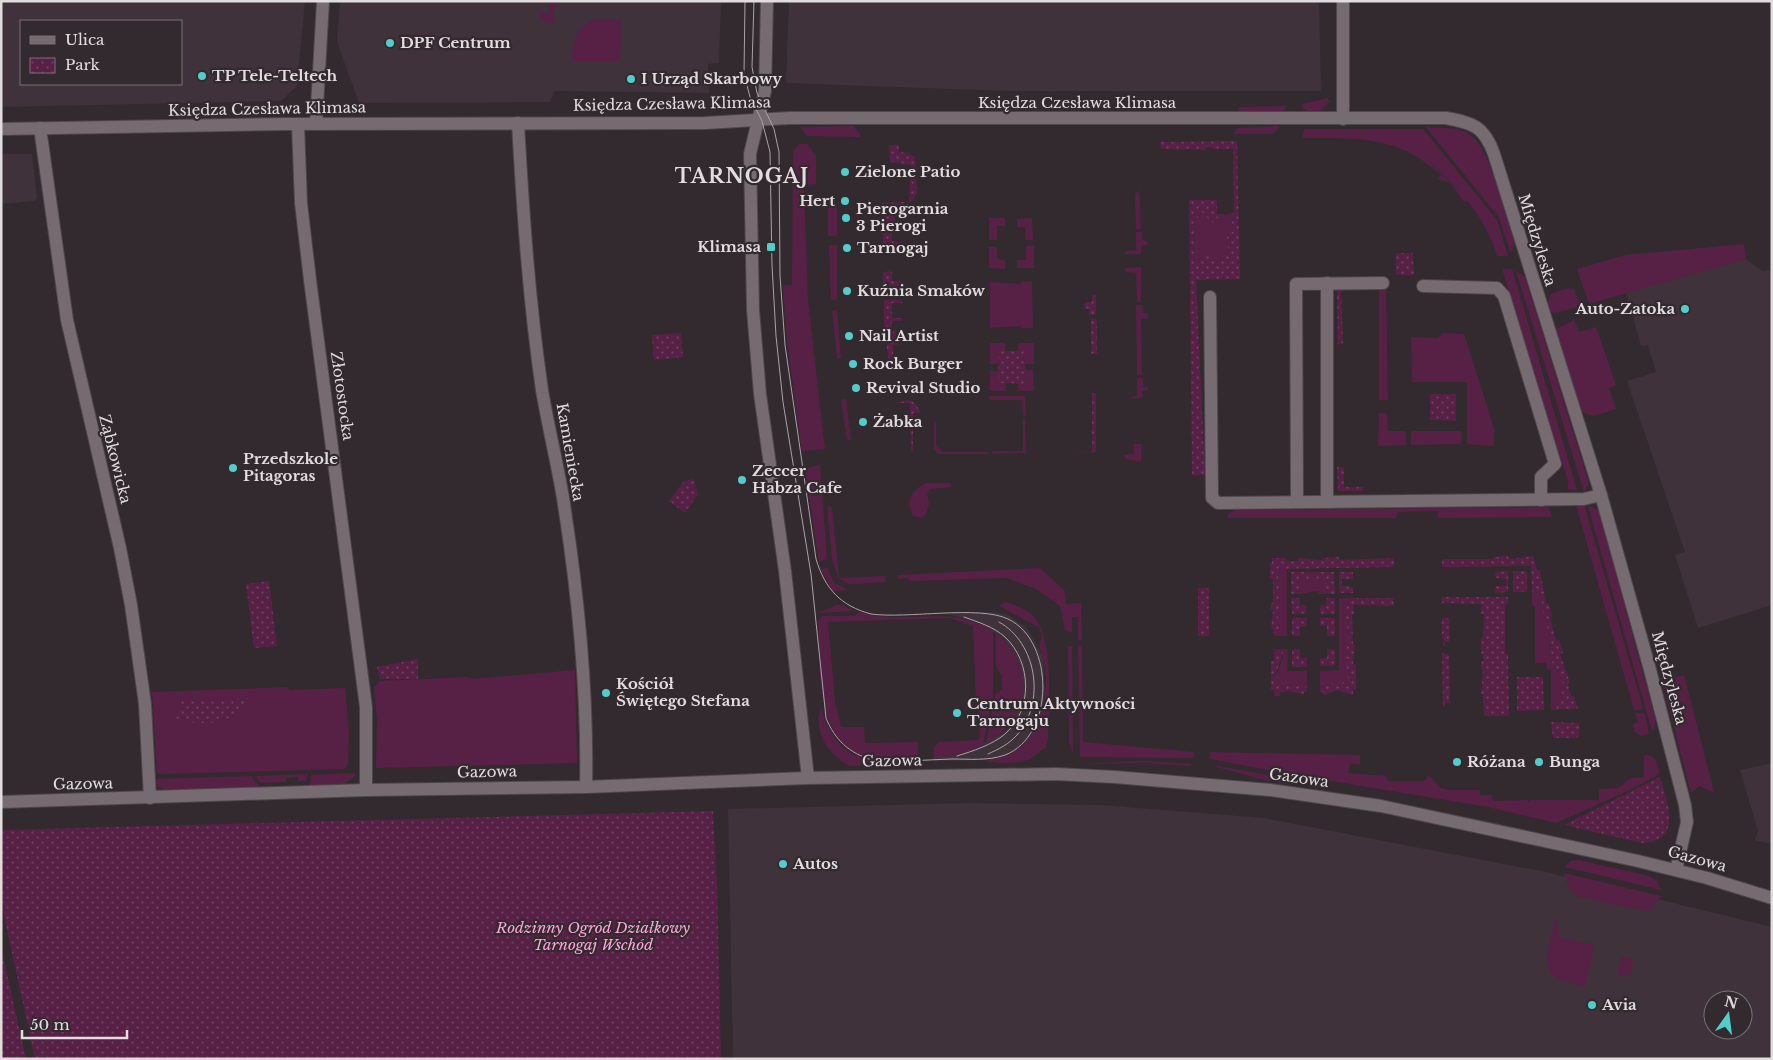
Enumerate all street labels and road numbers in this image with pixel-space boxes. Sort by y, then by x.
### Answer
street label: Księdza Czesława Klimasa [573,92,772,115]
street label: Księdza Czesława Klimasa [978,93,1177,112]
street label: Księdza Czesława Klimasa [168,97,367,120]
street label: Międzyleska [1514,191,1561,289]
street label: Złotostocka [327,350,358,442]
street label: Kamieniecka [553,401,589,503]
street label: Ząbkowicka [95,412,136,506]
street label: Międzyleska [1648,629,1691,727]
street label: Gazowa [862,750,923,771]
street label: Gazowa [457,761,518,782]
street label: Gazowa [1268,764,1331,791]
street label: Gazowa [53,773,114,794]
street label: Gazowa [1666,842,1729,876]

